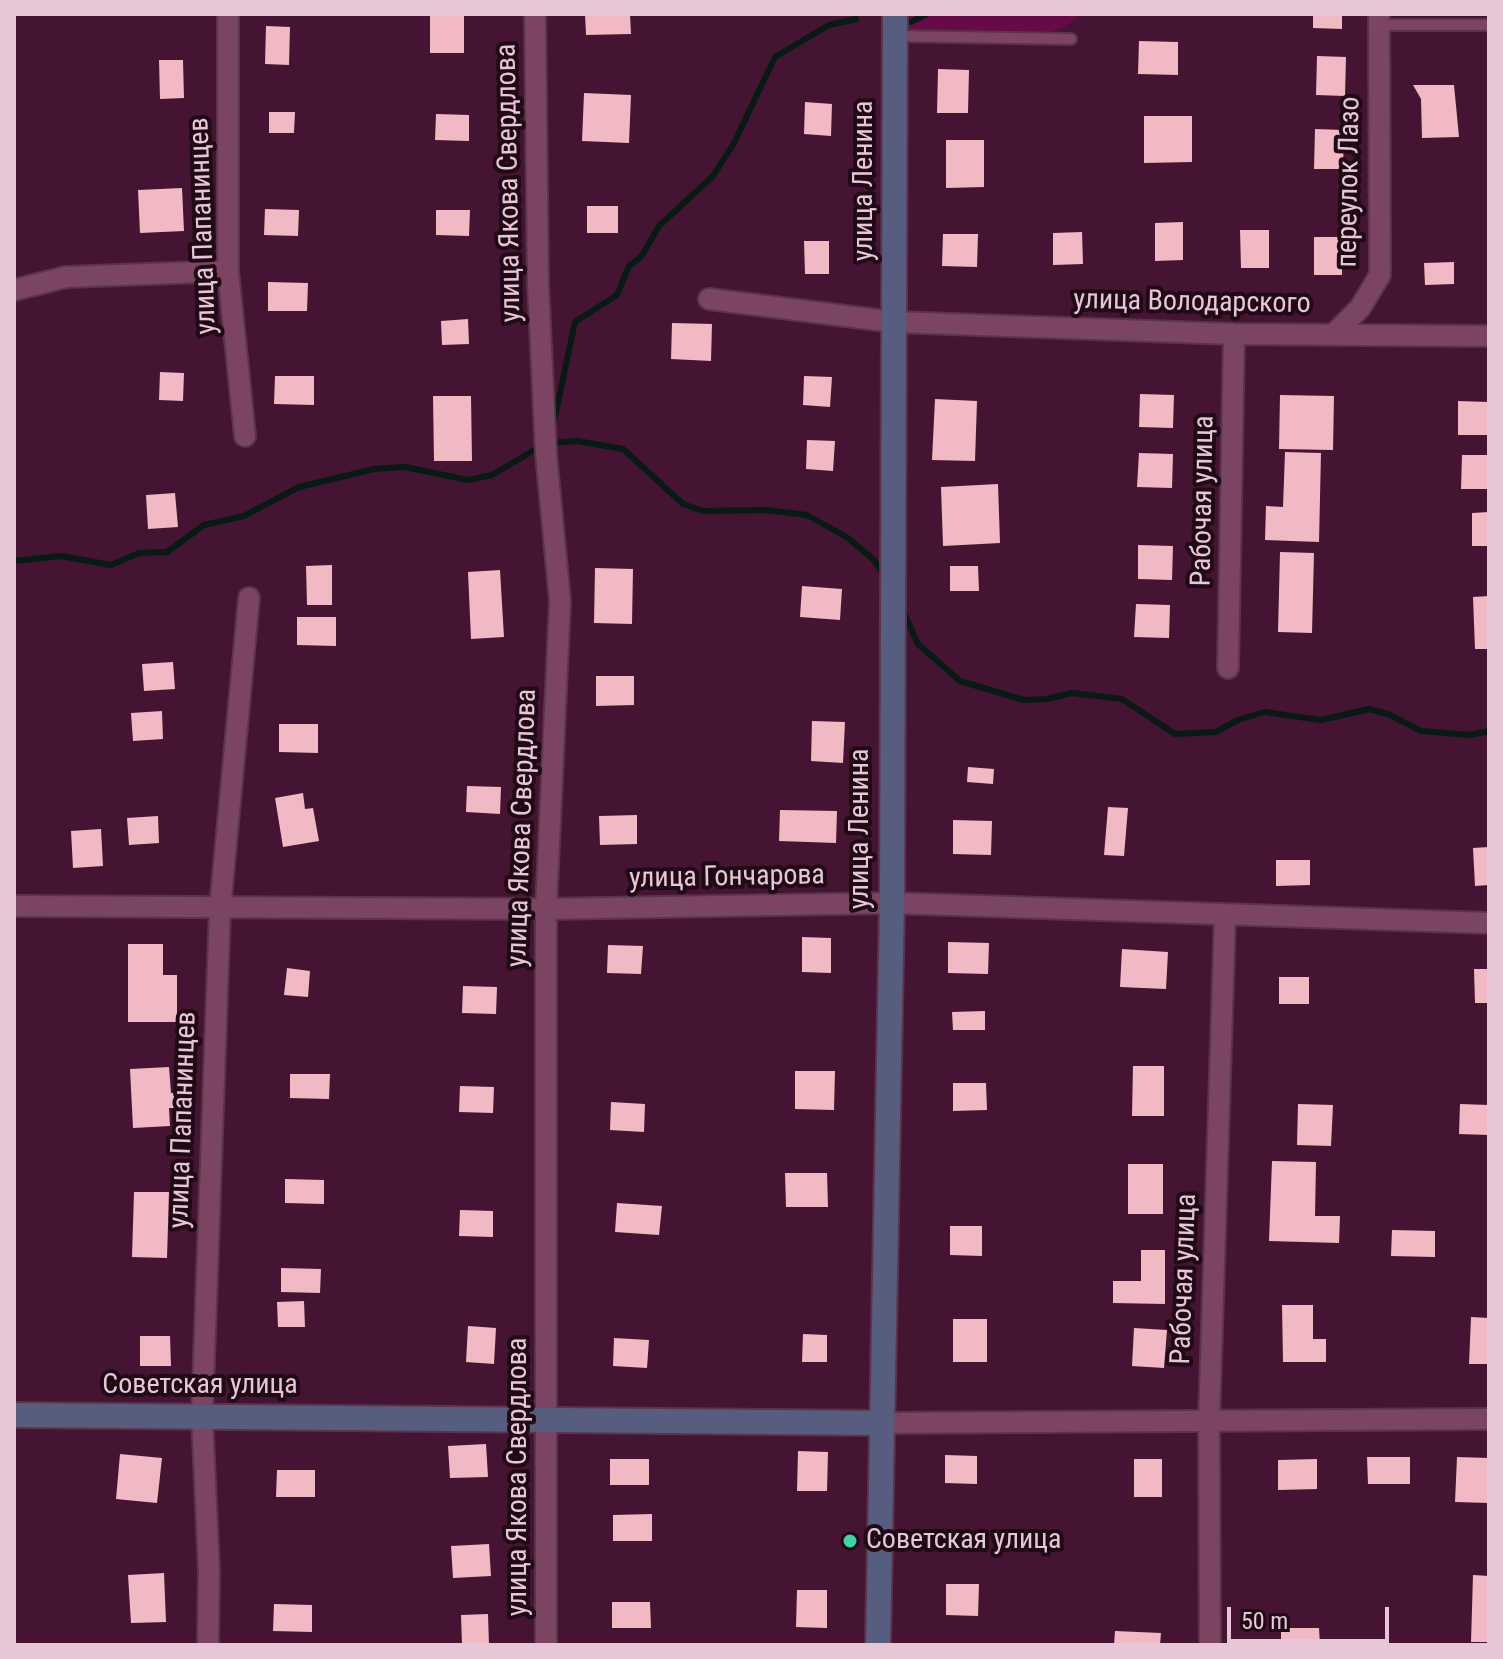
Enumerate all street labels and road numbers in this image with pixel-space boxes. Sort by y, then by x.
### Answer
street label: улица Якова Свердлова [491,43,529,323]
street label: переулок Лазо [1332,96,1368,268]
street label: улица Ленина [848,101,882,261]
street label: улица Папанинцев [183,117,225,335]
street label: улица Володарского [1073,284,1311,322]
street label: Рабочая улица [1186,415,1222,587]
street label: улица Якова Свердлова [501,688,545,968]
street label: улица Ленина [844,749,878,909]
street label: улица Гончарова [629,859,825,897]
street label: улица Папанинцев [163,1011,205,1229]
street label: Рабочая улица [1165,1193,1205,1365]
street label: улица Якова Свердлова [502,1338,536,1616]
street label: Советская улица [102,1369,298,1403]

